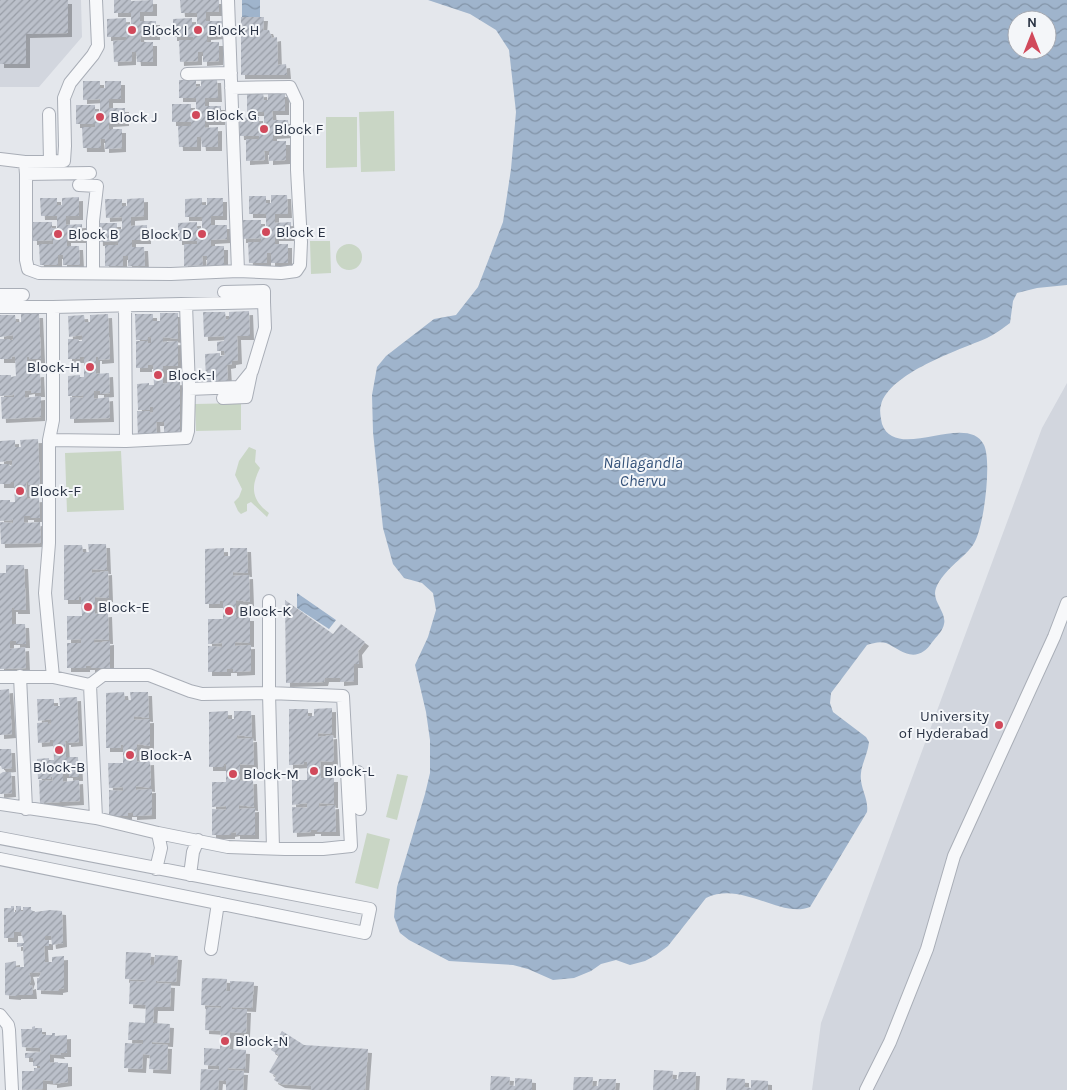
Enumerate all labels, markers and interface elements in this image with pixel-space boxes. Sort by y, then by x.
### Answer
north arrow [1007,10,1057,60]
text: N [1027,14,1037,31]
place label: Block I [142,21,188,39]
place label: Block H [208,21,260,39]
marker: Block I [126,24,138,36]
marker: Block H [192,24,204,36]
place label: Block G [206,106,257,124]
place label: Block J [110,108,158,126]
marker: Block G [190,109,202,121]
marker: Block J [94,111,106,123]
place label: Block F [274,120,323,138]
marker: Block F [258,123,270,135]
place label: Block E [276,223,326,241]
place label: Block B [68,225,119,243]
place label: Block D [141,225,192,243]
marker: Block E [260,226,272,238]
marker: Block B [52,228,64,240]
marker: Block D [196,228,208,240]
place label: Block-H [27,358,80,376]
marker: Block-H [84,361,96,373]
place label: Block-I [168,366,215,384]
marker: Block-I [152,369,164,381]
water label: Nallagandla Chervu [603,453,683,490]
place label: Block-F [30,482,81,500]
marker: Block-F [14,485,26,497]
place label: Block-E [98,598,150,616]
marker: Block-E [82,601,94,613]
place label: Block-K [239,602,291,620]
marker: Block-K [223,605,235,617]
place label: University of Hyderabad [899,707,989,742]
marker: University of Hyderabad [993,719,1005,731]
marker: Block-B [53,744,65,756]
place label: Block-A [140,746,192,764]
marker: Block-A [124,749,136,761]
place label: Block-B [33,758,85,776]
place label: Block-L [324,762,374,780]
place label: Block-M [243,765,299,783]
marker: Block-L [308,765,320,777]
marker: Block-M [227,768,239,780]
place label: Block-N [235,1032,288,1050]
marker: Block-N [219,1035,231,1047]

